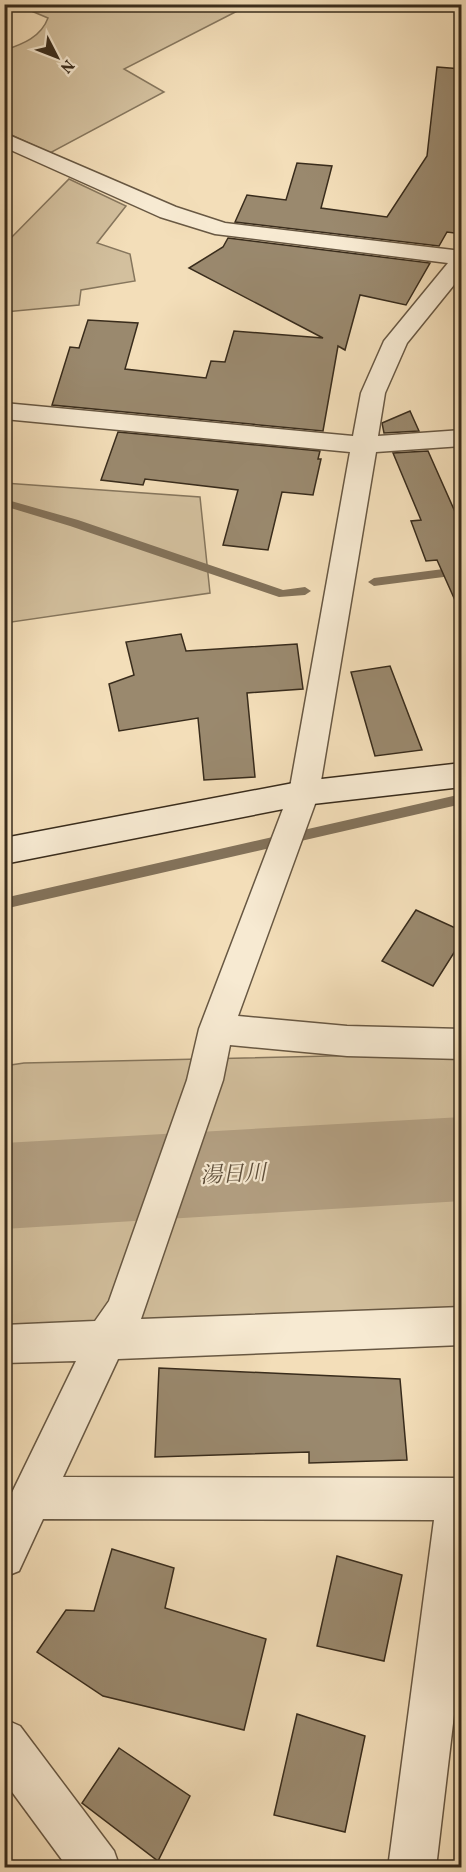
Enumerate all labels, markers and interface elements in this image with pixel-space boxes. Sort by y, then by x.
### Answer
north arrow [27,27,87,87]
text: N [54,54,79,78]
water label: 湯日川 [199,1158,269,1193]

